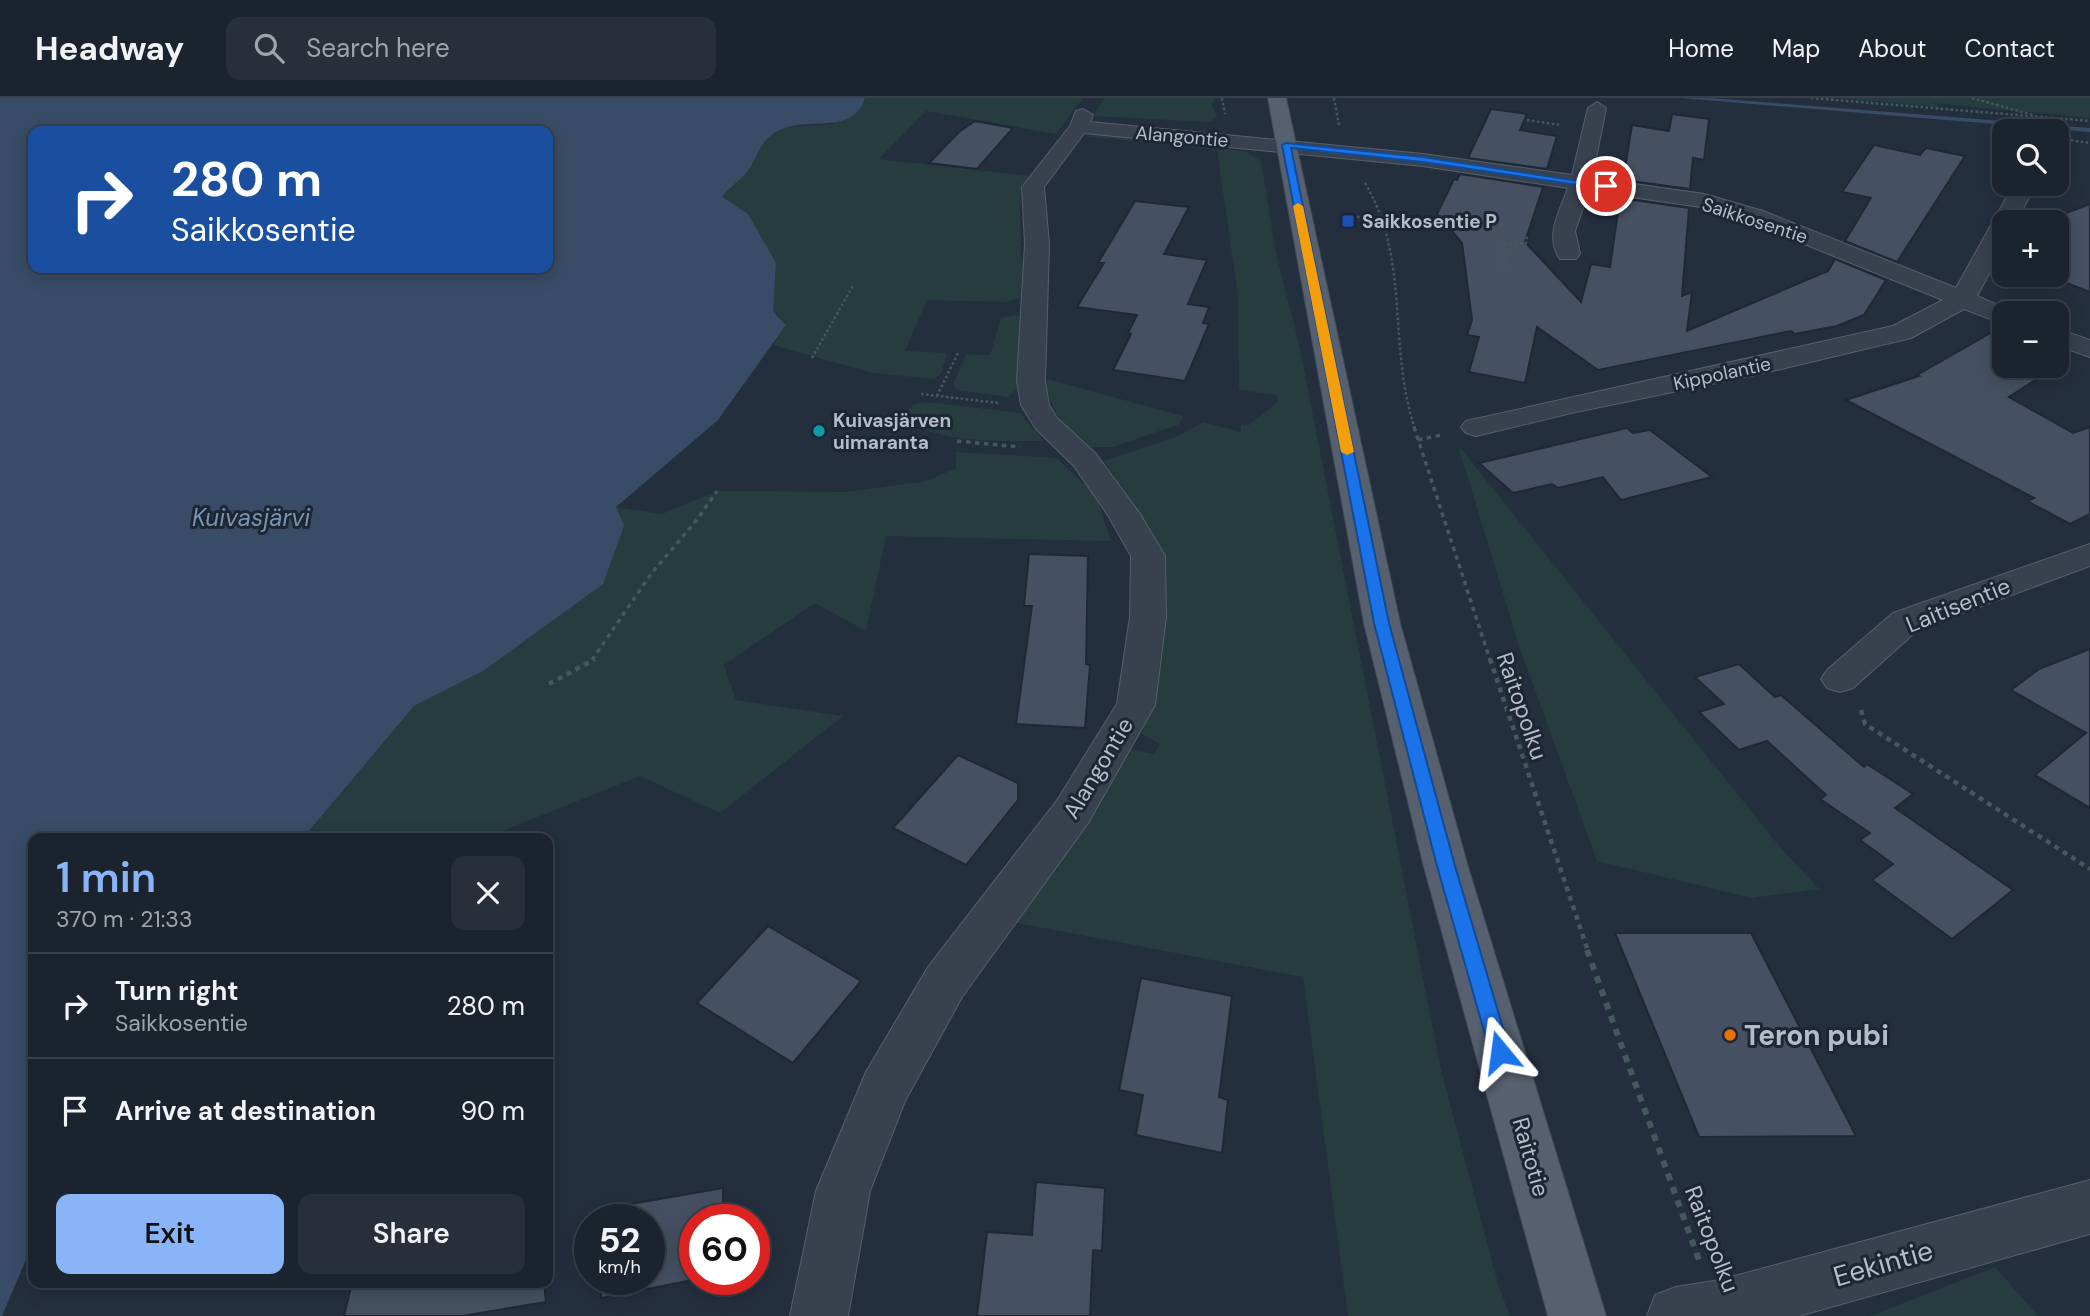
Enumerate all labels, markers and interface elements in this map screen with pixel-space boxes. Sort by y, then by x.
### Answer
search box [226,17,716,80]
text: Headway [35,27,184,70]
icon: search [250,29,288,67]
text: Search here [306,31,450,65]
text: Home [1668,33,1734,64]
text: Map [1772,33,1820,64]
text: About [1858,33,1927,64]
text: Contact [1965,33,2055,64]
map controls [1992,119,2069,378]
button: search [1992,119,2069,196]
street label: Alangontie [1134,120,1230,153]
text: 280 m [171,147,322,211]
icon: right [56,154,147,245]
pin [1576,156,1636,216]
icon: arrive [1587,167,1625,205]
street label: Saikkosentie [1699,192,1811,249]
text: Saikkosentie [171,209,356,251]
place label: Saikkosentie P [1362,209,1497,234]
button: + [1992,210,2069,287]
marker: Saikkosentie P [1340,213,1356,229]
button: − [1992,301,2069,378]
street label: Kippolantie [1671,351,1773,396]
place label: Kuivasjärven uimaranta [833,408,951,455]
marker: Kuivasjärven uimaranta [811,423,827,439]
water label: Kuivasjärvi [192,502,311,533]
street label: Laitisentie [1901,570,2015,640]
street label: Raitopolku [1490,648,1554,764]
street label: Alangontie [1056,712,1140,824]
text: 1 min [56,850,156,905]
button: close [451,856,525,930]
text: 370 m · 21:33 [56,904,193,934]
text: Turn right [115,974,239,1008]
icon: right [56,987,94,1025]
text: 280 m [447,989,525,1023]
text: Saikkosentie [115,1008,248,1038]
position arrow [1463,1015,1537,1089]
place label: Teron pubi [1744,1017,1889,1054]
marker: Teron pubi [1722,1027,1738,1043]
icon: arrive [56,1092,94,1130]
text: Arrive at destination [115,1094,376,1128]
text: 90 m [461,1094,525,1128]
street label: Raitotie [1505,1114,1557,1200]
street label: Raitopolku [1678,1182,1746,1296]
button: Exit [56,1194,284,1274]
button: Share [298,1194,525,1274]
speed limit sign: 60 [679,1204,770,1295]
text: 52 [599,1217,640,1263]
street label: Eekintie [1829,1232,1937,1295]
text: km/h [598,1255,641,1279]

